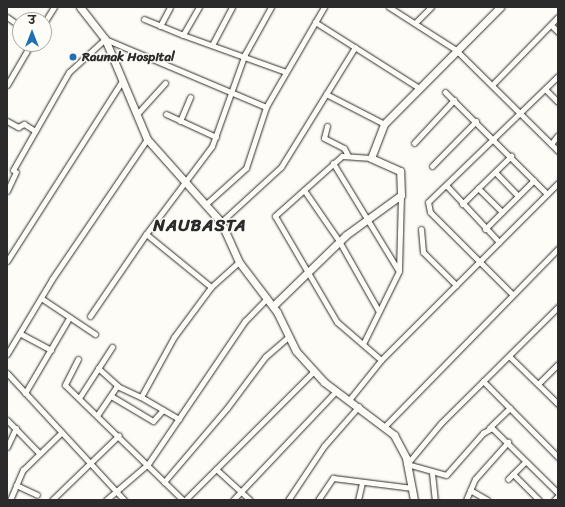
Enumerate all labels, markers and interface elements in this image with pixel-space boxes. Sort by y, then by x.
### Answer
text: उ [28,11,36,30]
north arrow [12,12,52,52]
place label: Raunak Hospital [82,49,175,65]
marker: Raunak Hospital [67,51,79,63]
district label: NAUBASTA [154,216,246,236]

